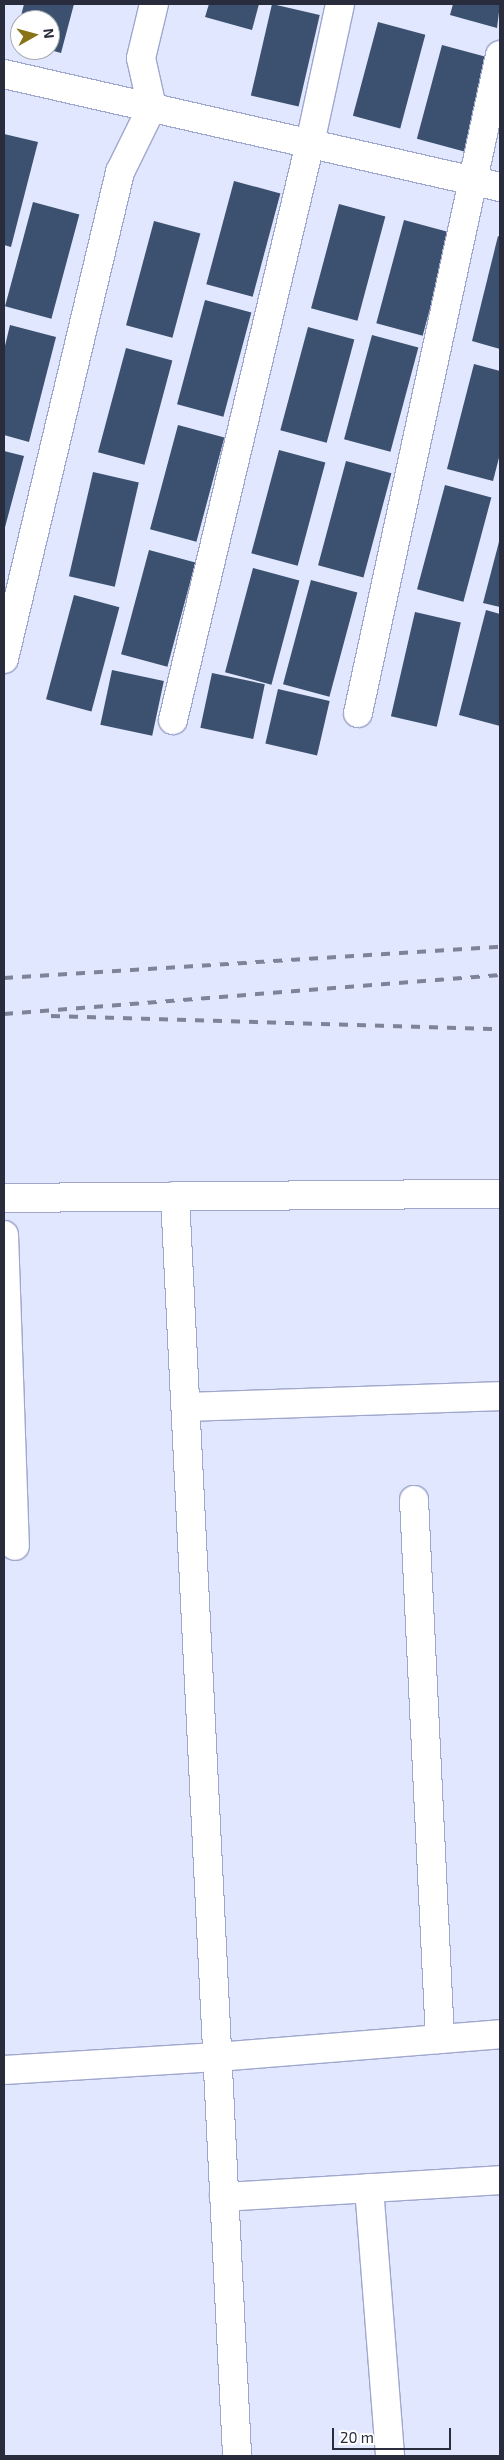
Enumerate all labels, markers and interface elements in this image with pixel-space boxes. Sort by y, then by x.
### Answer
north arrow [10,10,60,60]
text: N [40,27,58,39]
scale bar [334,2418,453,2450]
text: 20 m [340,2428,374,2446]

